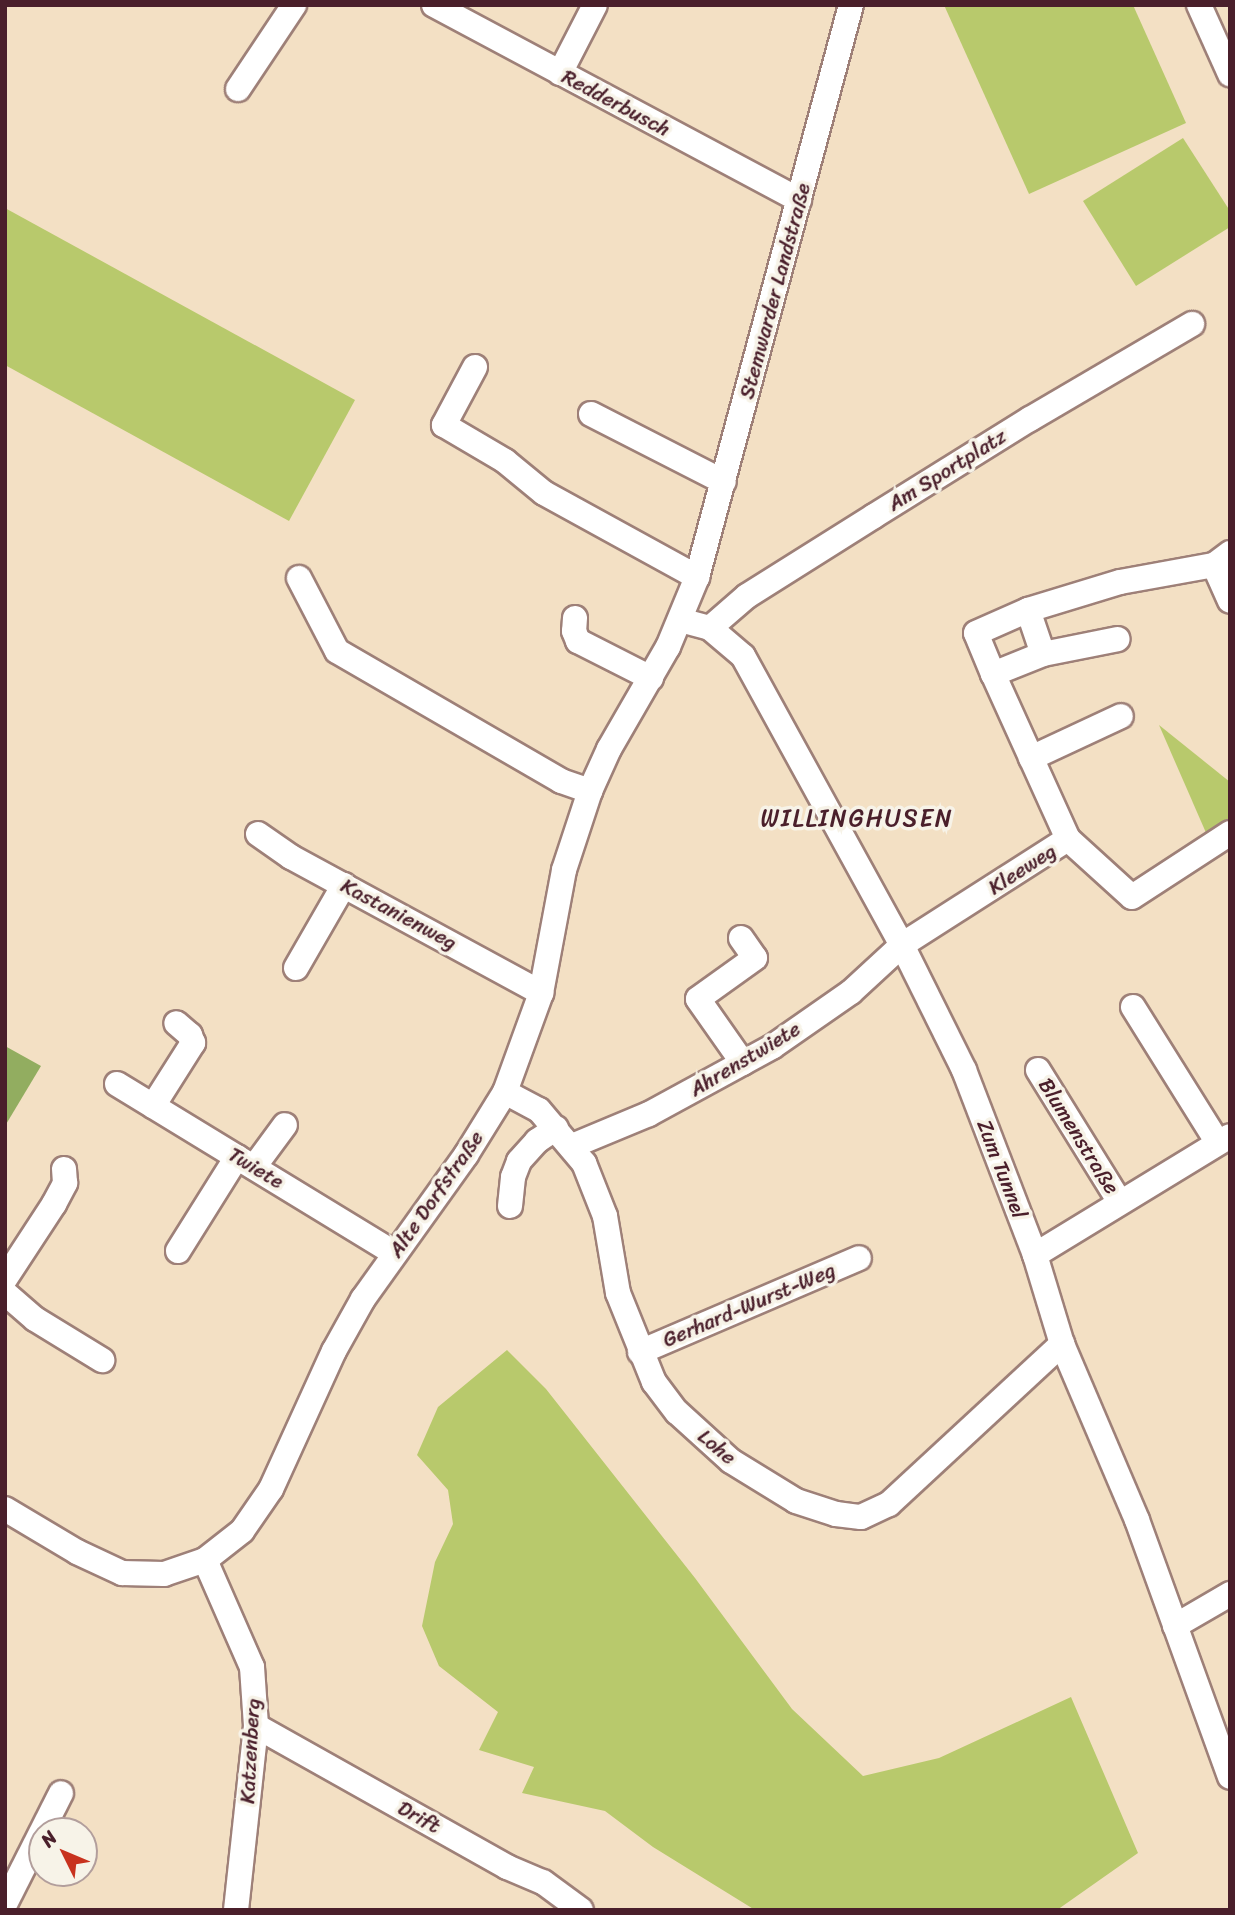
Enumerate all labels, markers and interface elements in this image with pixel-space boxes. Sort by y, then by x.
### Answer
street label: Redderbusch [558,64,674,142]
street label: Stemwarder Landstraße [734,180,816,402]
street label: Am Sportplatz [884,424,1010,516]
district label: WILLINGHUSEN [763,805,951,833]
street label: Kleeweg [983,838,1061,900]
street label: Kastanienweg [337,873,461,955]
street label: Ahrenstwiete [685,1016,805,1102]
street label: Blumenstraße [1033,1073,1125,1199]
street label: Zum Tunnel [971,1116,1033,1222]
street label: Alte Dorfstraße [383,1126,489,1262]
street label: Twiete [224,1142,288,1194]
street label: Gerhard-Wurst-Weg [659,1257,839,1353]
street label: Lohe [693,1424,741,1470]
street label: Katzenberg [235,1698,265,1804]
street label: Drift [393,1795,445,1839]
north arrow [28,1817,98,1887]
text: N [32,1823,65,1855]

